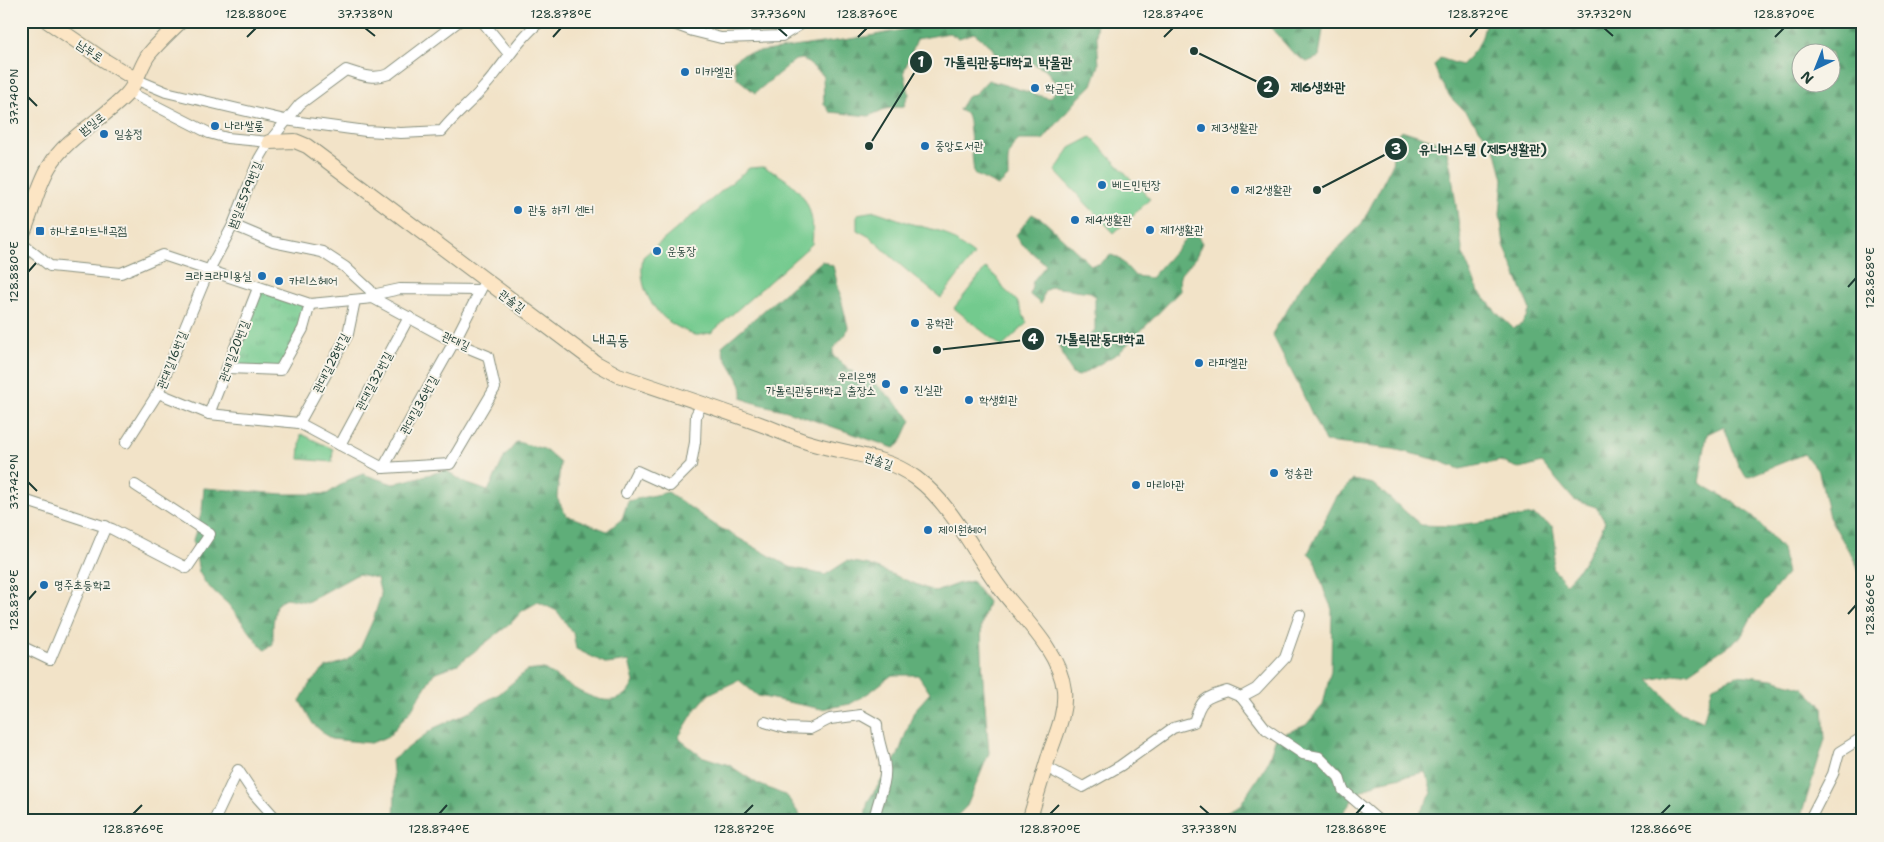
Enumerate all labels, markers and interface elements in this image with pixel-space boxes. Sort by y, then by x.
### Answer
text: 128.880°E [225,6,287,22]
text: 37.738°N [337,6,393,22]
text: 128.878°E [531,6,591,22]
text: 37.736°N [750,6,806,22]
text: 128.876°E [837,6,897,22]
text: 128.874°E [1143,6,1203,22]
text: 128.872°E [1448,6,1508,22]
text: 37.732°N [1576,6,1632,22]
text: 128.870°E [1753,6,1815,22]
street label: 남부로 [74,36,106,66]
north arrow [1792,42,1842,92]
callout: 가톨릭관동대학교 박물관 [909,47,1083,76]
text: 1 [918,52,925,72]
text: 가톨릭관동대학교 박물관 [944,53,1073,71]
place label: 미카엘관 [695,64,734,80]
marker: 미카엘관 [679,66,691,78]
text: N [1797,67,1817,88]
text: 37.740°N [6,69,22,125]
callout: 제6생화관 [1255,72,1355,101]
text: 2 [1263,77,1274,97]
text: 제6생화관 [1291,78,1346,96]
place label: 학군단 [1045,80,1074,96]
marker: 학군단 [1029,82,1041,94]
street label: 범일로 [76,109,108,139]
place label: 나라쌀롱 [225,118,264,134]
marker: 나라쌀롱 [209,120,221,132]
place label: 제3생활관 [1211,120,1258,136]
marker: 제3생활관 [1195,122,1207,134]
place label: 일송정 [114,126,143,142]
marker: 일송정 [98,128,110,140]
callout: 유니버스텔 (제5생활관) [1384,135,1557,164]
place label: 중앙도서관 [935,138,984,154]
text: 3 [1391,139,1401,159]
marker: 중앙도서관 [919,140,931,152]
text: 유니버스텔 (제5생활관) [1419,140,1547,158]
street label: 범일로579번길 [224,159,266,231]
place label: 베드민턴장 [1112,177,1161,193]
marker: 베드민턴장 [1096,179,1108,191]
place label: 제2생활관 [1245,182,1292,198]
marker: 제2생활관 [1229,184,1241,196]
place label: 관동 하키 센터 [528,202,594,218]
marker: 관동 하키 센터 [512,204,524,216]
place label: 제4생활관 [1085,212,1132,228]
marker: 제4생활관 [1069,214,1081,226]
place label: 제1생활관 [1160,222,1204,238]
place label: 하나로마트내곡점 [50,223,127,239]
marker: 제1생활관 [1144,224,1156,236]
marker: 하나로마트내곡점 [34,225,46,237]
text: 128.880°E [6,241,22,303]
place label: 운동장 [667,243,696,259]
marker: 운동장 [651,245,663,257]
text: 128.868°E [1862,247,1878,309]
place label: 크라크라미용실 [184,268,252,284]
marker: 크라크라미용실 [256,270,268,282]
place label: 카리스헤어 [289,273,337,289]
marker: 카리스헤어 [273,275,285,287]
street label: 관솔길 [496,286,529,316]
place label: 공학관 [925,315,954,331]
marker: 공학관 [909,317,921,329]
street label: 관대길20번길 [215,318,253,384]
callout: 가톨릭관동대학교 [1021,324,1156,353]
street label: 관대길16번길 [153,328,191,391]
street label: 관대길 [440,328,473,354]
text: 4 [1028,329,1039,349]
street label: 관대길28번길 [309,330,353,395]
district label: 내곡동 [593,330,629,350]
text: 가톨릭관동대학교 [1056,330,1146,348]
street label: 관대길32번길 [352,349,396,413]
place label: 라파엘관 [1209,355,1248,371]
marker: 라파엘관 [1193,357,1205,369]
place label: 우리은행 가톨릭관동대학교 출장소 [766,369,876,399]
street label: 관대길36번길 [396,372,442,437]
marker: 우리은행 가톨릭관동대학교 출장소 [880,378,892,390]
place label: 진실관 [914,382,943,398]
marker: 진실관 [898,384,910,396]
place label: 학생회관 [979,392,1018,408]
marker: 학생회관 [963,394,975,406]
street label: 관솔길 [863,449,896,473]
text: 37.742°N [6,454,22,510]
place label: 청송관 [1284,465,1313,481]
marker: 청송관 [1268,467,1280,479]
place label: 마리아관 [1146,477,1185,493]
marker: 마리아관 [1130,479,1142,491]
place label: 제이원헤어 [938,522,986,538]
marker: 제이원헤어 [922,524,934,536]
text: 128.878°E [6,570,22,630]
text: 128.866°E [1862,574,1878,636]
place label: 명주초등학교 [54,577,112,593]
marker: 명주초등학교 [38,579,50,591]
text: 128.876°E [103,821,163,837]
text: 128.874°E [409,821,469,837]
text: 128.872°E [714,821,774,837]
text: 128.870°E [1019,821,1081,837]
text: 37.738°N [1181,821,1237,837]
text: 128.868°E [1325,821,1387,837]
text: 128.866°E [1630,821,1692,837]

